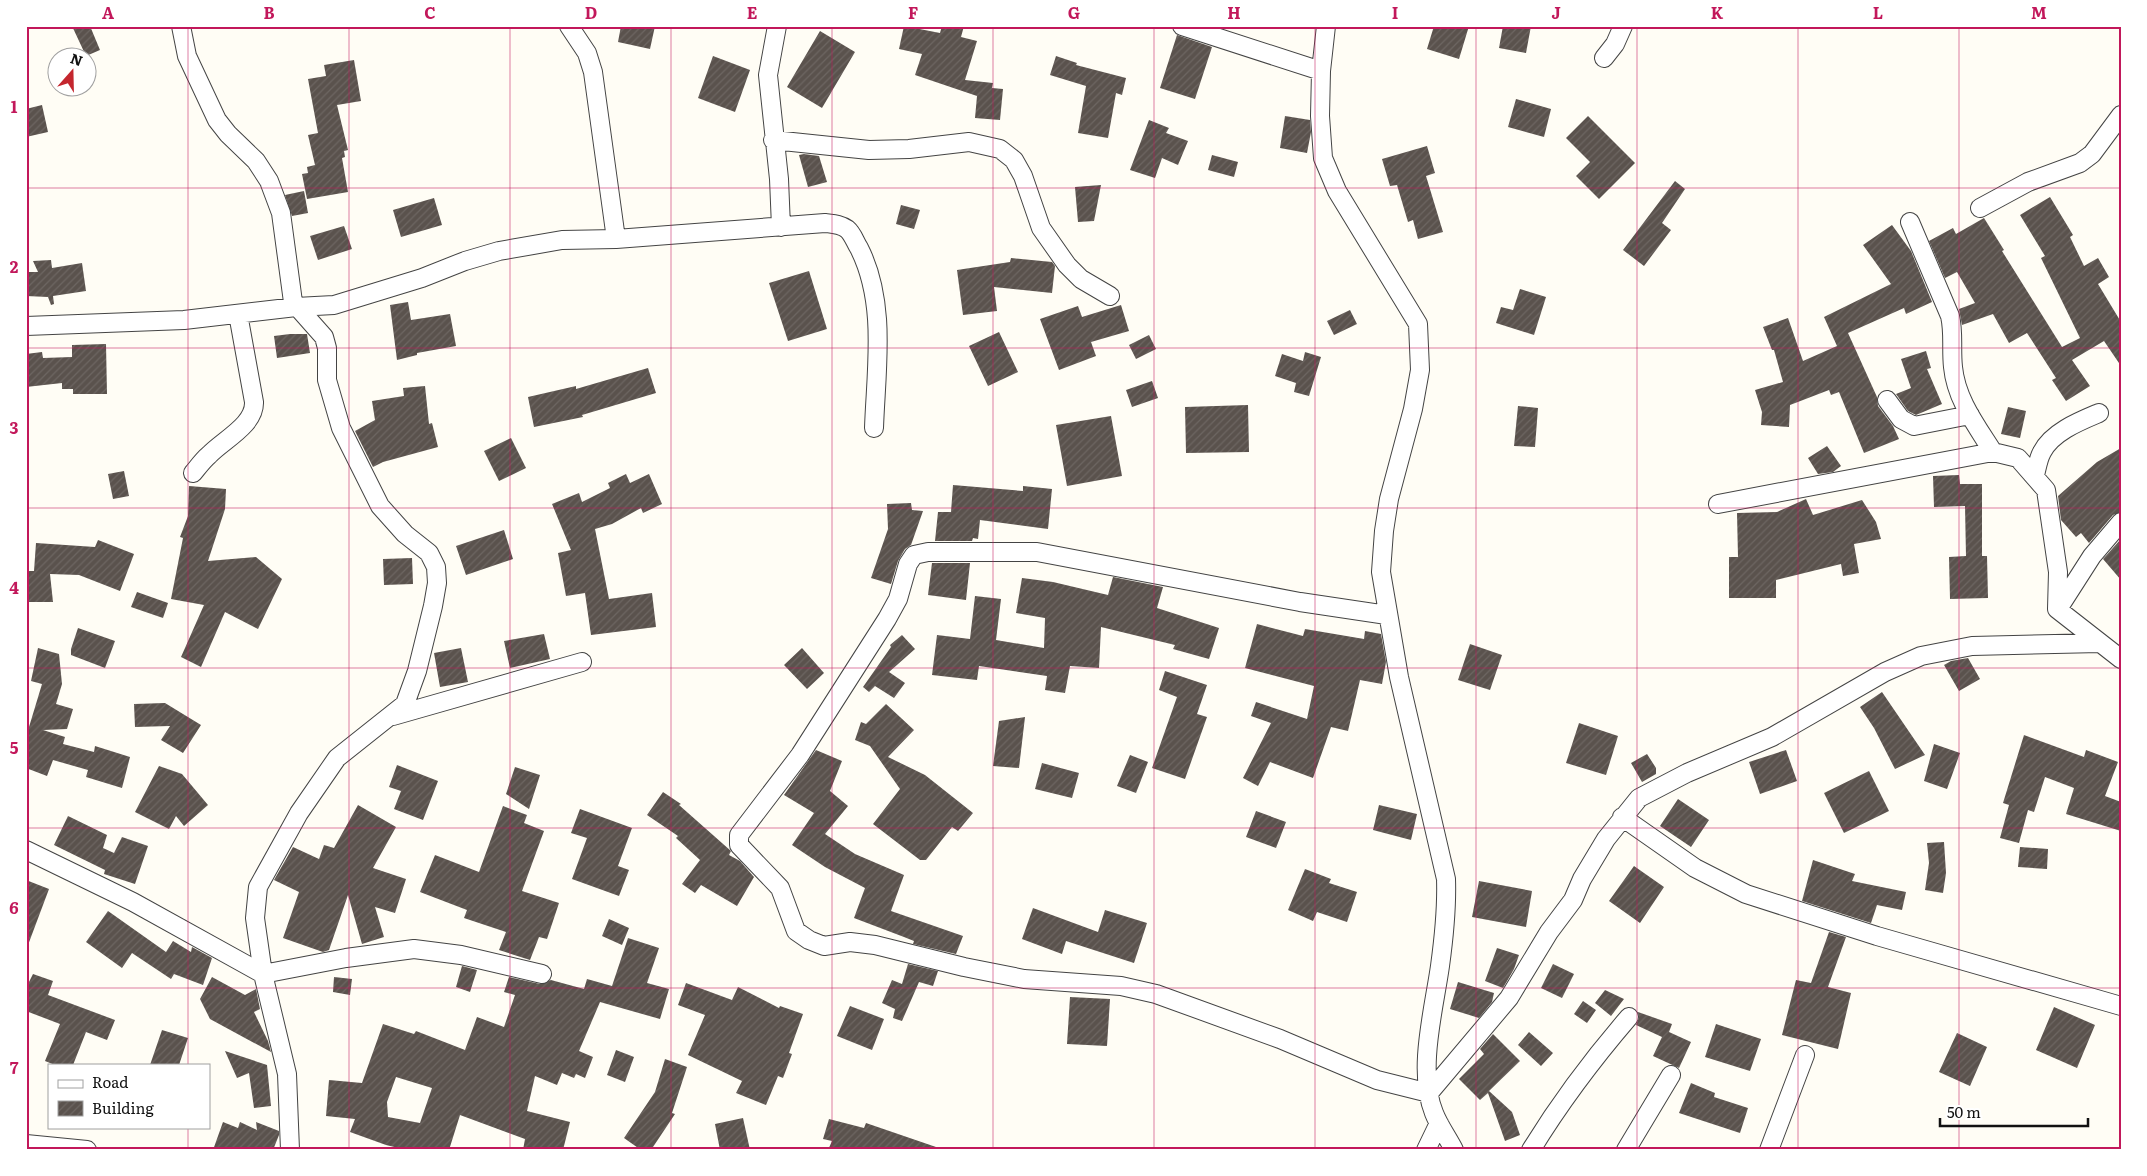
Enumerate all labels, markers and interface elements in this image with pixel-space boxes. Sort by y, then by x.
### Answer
text: A [102,0,114,24]
text: B [263,0,275,24]
text: C [424,0,436,24]
text: D [585,0,597,24]
text: E [747,0,758,24]
text: F [908,0,918,24]
text: G [1068,0,1080,24]
text: H [1227,0,1241,24]
text: I [1392,0,1398,24]
text: J [1551,0,1561,24]
text: K [1711,0,1724,24]
text: L [1873,0,1883,24]
text: M [2031,0,2047,24]
text: N [68,47,86,70]
north arrow [48,48,98,98]
text: 1 [11,94,18,118]
text: 2 [10,254,19,278]
text: 3 [10,415,19,439]
text: 4 [9,575,19,599]
text: 5 [10,735,19,759]
text: 6 [9,895,19,919]
text: 7 [10,1055,19,1079]
legend [48,1064,210,1128]
text: Road [92,1070,128,1093]
text: Building [92,1096,154,1119]
scale bar [1940,1096,2087,1128]
text: 50 m [1947,1100,1981,1123]

